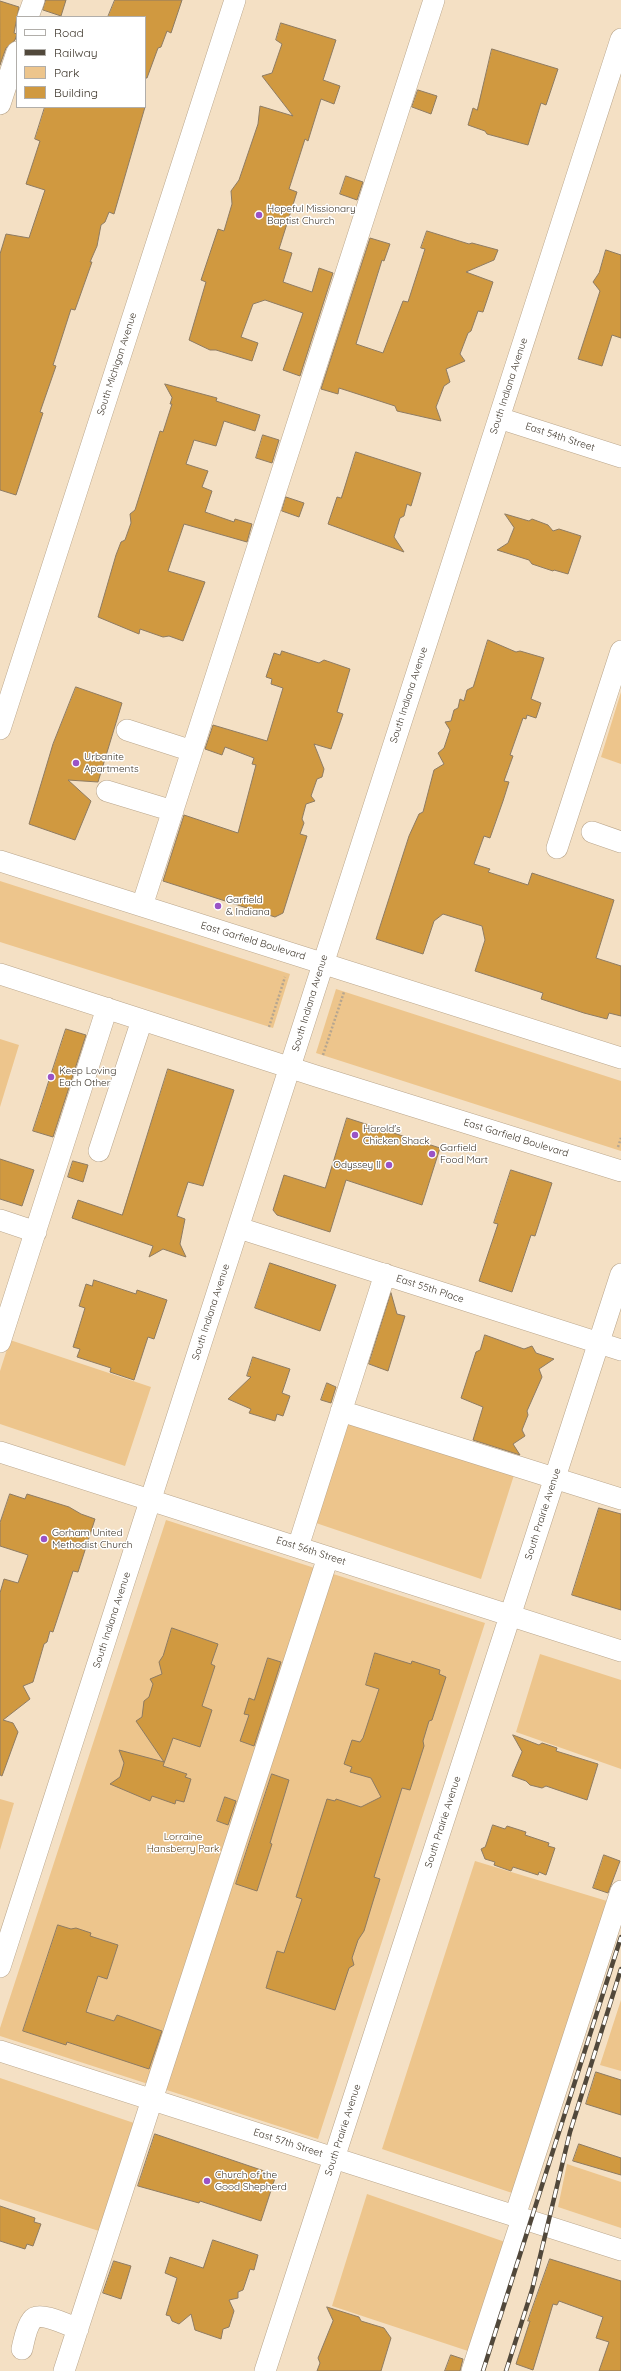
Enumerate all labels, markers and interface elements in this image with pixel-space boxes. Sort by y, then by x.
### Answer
legend [16,16,146,108]
text: Road [54,25,84,40]
text: Railway [54,45,98,60]
text: Park [54,65,79,80]
text: Building [54,85,98,100]
place label: Hopeful Missionary Baptist Church [267,203,356,226]
marker: Hopeful Missionary Baptist Church [254,210,264,220]
street label: South Michigan Avenue [95,311,139,417]
street label: South Indiana Avenue [488,336,530,436]
street label: East 54th Street [524,420,596,454]
street label: South Indiana Avenue [388,645,430,745]
place label: Urbanite Apartments [84,751,139,774]
marker: Urbanite Apartments [71,758,81,768]
place label: Garfield & Indiana [226,894,270,918]
marker: Garfield & Indiana [213,901,223,911]
street label: East Garfield Boulevard [199,919,307,963]
street label: South Indiana Avenue [290,953,330,1053]
place label: Keep Loving Each Other [59,1065,116,1088]
marker: Keep Loving Each Other [46,1072,56,1082]
street label: East Garfield Boulevard [462,1116,570,1160]
place label: Harold's Chicken Shack [363,1123,430,1146]
marker: Harold's Chicken Shack [350,1130,360,1140]
place label: Garfield Food Mart [440,1142,488,1166]
marker: Garfield Food Mart [427,1149,437,1159]
place label: Odyssey II [333,1159,381,1171]
marker: Odyssey II [384,1160,394,1170]
street label: South Indiana Avenue [190,1262,232,1362]
street label: East 55th Place [395,1272,465,1306]
street label: South Prairie Avenue [523,1467,563,1561]
place label: Gorham United Methodist Church [52,1527,132,1550]
marker: Gorham United Methodist Church [39,1534,49,1544]
street label: East 56th Street [275,1534,347,1568]
street label: South Indiana Avenue [91,1570,133,1670]
street label: South Prairie Avenue [423,1775,463,1869]
park label: Lorraine Hansberry Park [147,1831,219,1854]
street label: South Prairie Avenue [323,2083,363,2177]
street label: East 57th Street [252,2126,324,2160]
place label: Church of the Good Shepherd [215,2169,287,2192]
marker: Church of the Good Shepherd [202,2176,212,2186]

